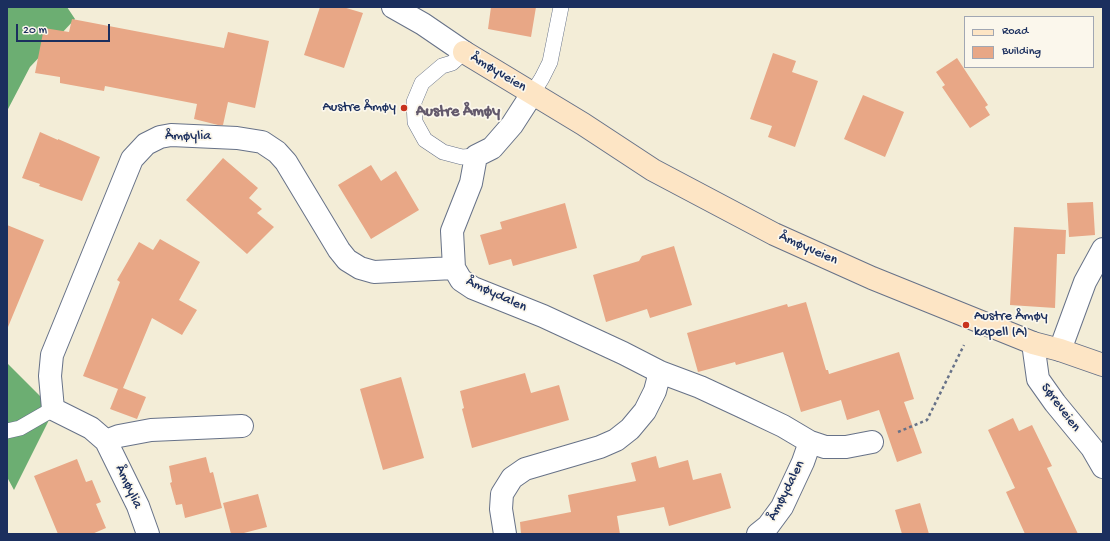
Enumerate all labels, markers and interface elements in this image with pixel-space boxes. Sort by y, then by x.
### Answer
scale bar [18,16,112,42]
legend [964,16,1094,68]
text: 20 m [23,24,47,38]
text: Road [1002,25,1028,39]
text: Building [1002,45,1041,59]
street label: Åmøyveien [467,50,529,96]
place label: Austre Åmøy [322,100,396,116]
marker: Austre Åmøy [399,103,409,113]
district label: Austre Åmøy [416,103,500,123]
street label: Åmøylia [165,129,211,145]
street label: Åmøyveien [776,229,840,269]
street label: Åmøydalen [463,274,529,316]
place label: Austre Åmøy kapell (A) [974,309,1048,342]
marker: Austre Åmøy kapell (A) [961,320,971,330]
street label: Søreveien [1036,380,1084,436]
street label: Åmøydalen [765,458,809,524]
street label: Åmøylia [111,462,145,512]

